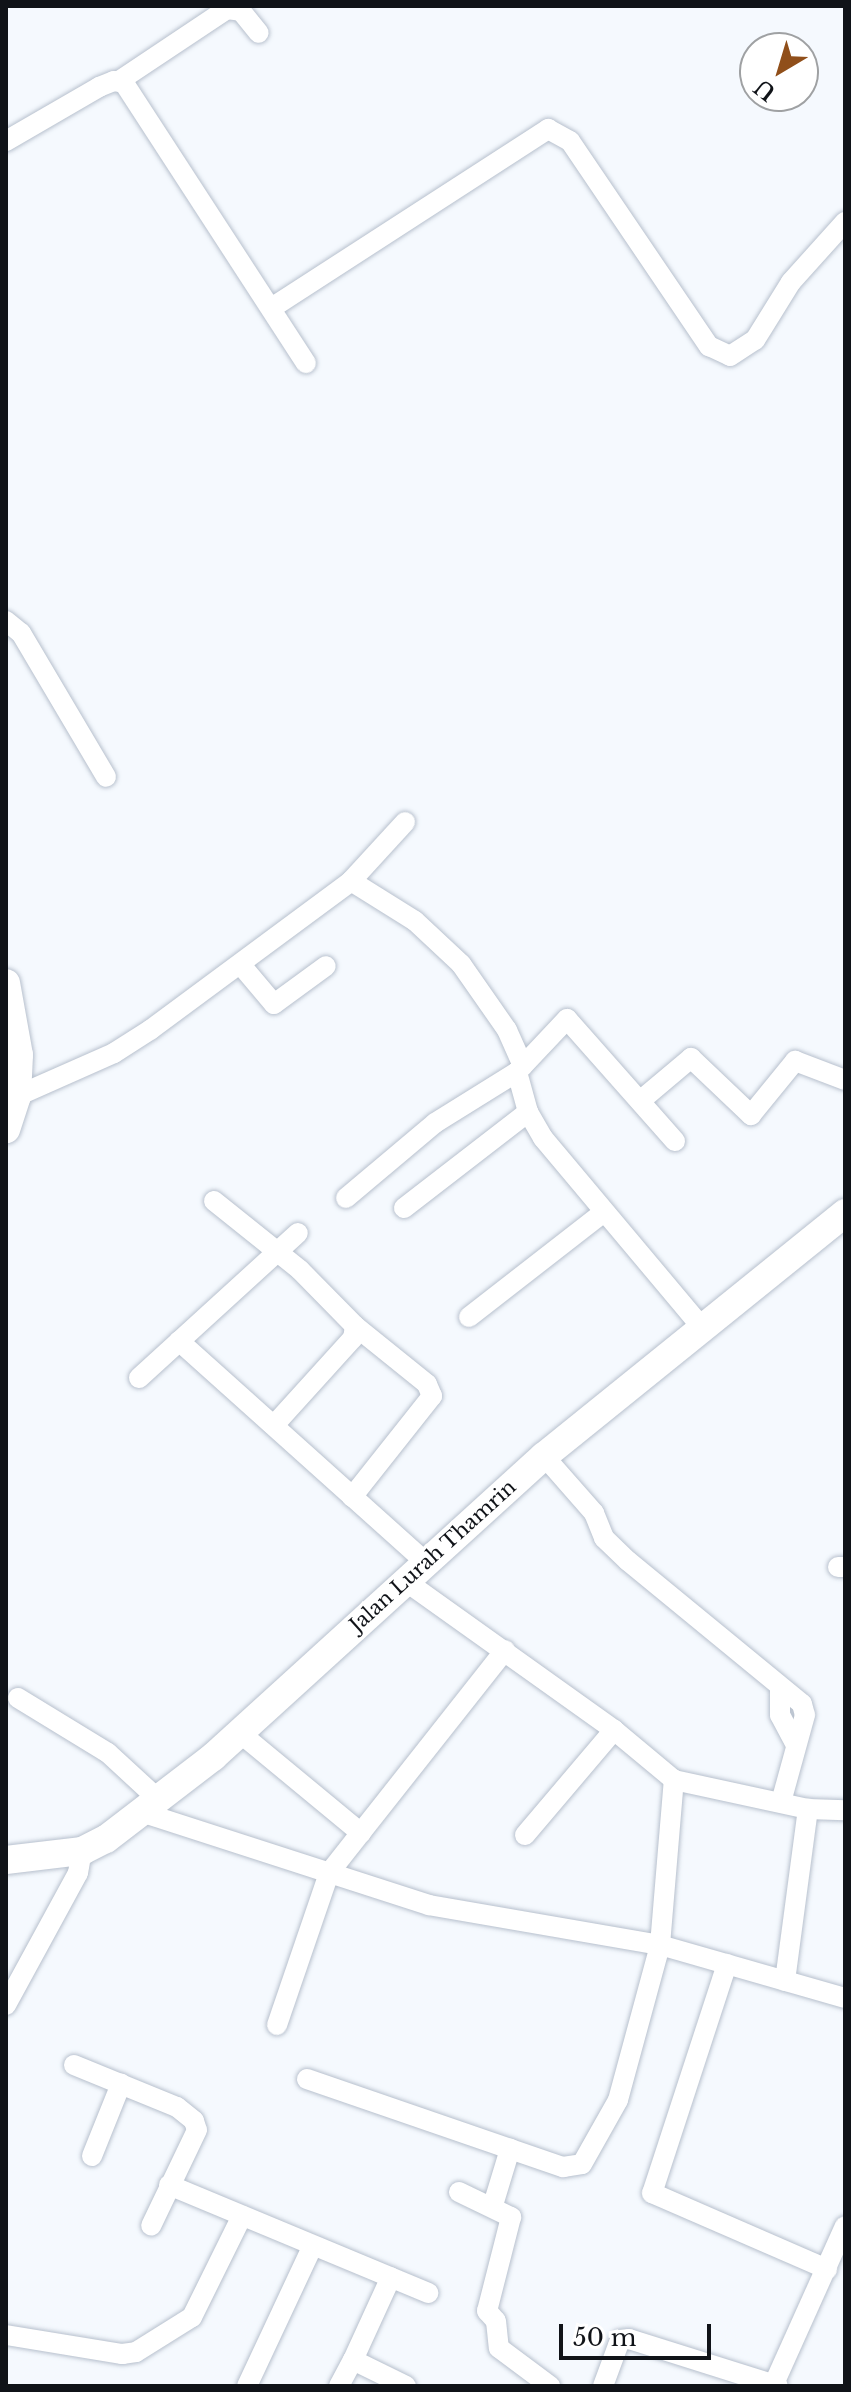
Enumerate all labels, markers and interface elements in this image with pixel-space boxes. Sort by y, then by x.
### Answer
north arrow [739,32,819,112]
text: U [749,73,781,106]
street label: Jalan Lurah Thamrin [345,1475,521,1637]
scale bar [563,2308,715,2358]
text: 50 m [573,2323,636,2352]

